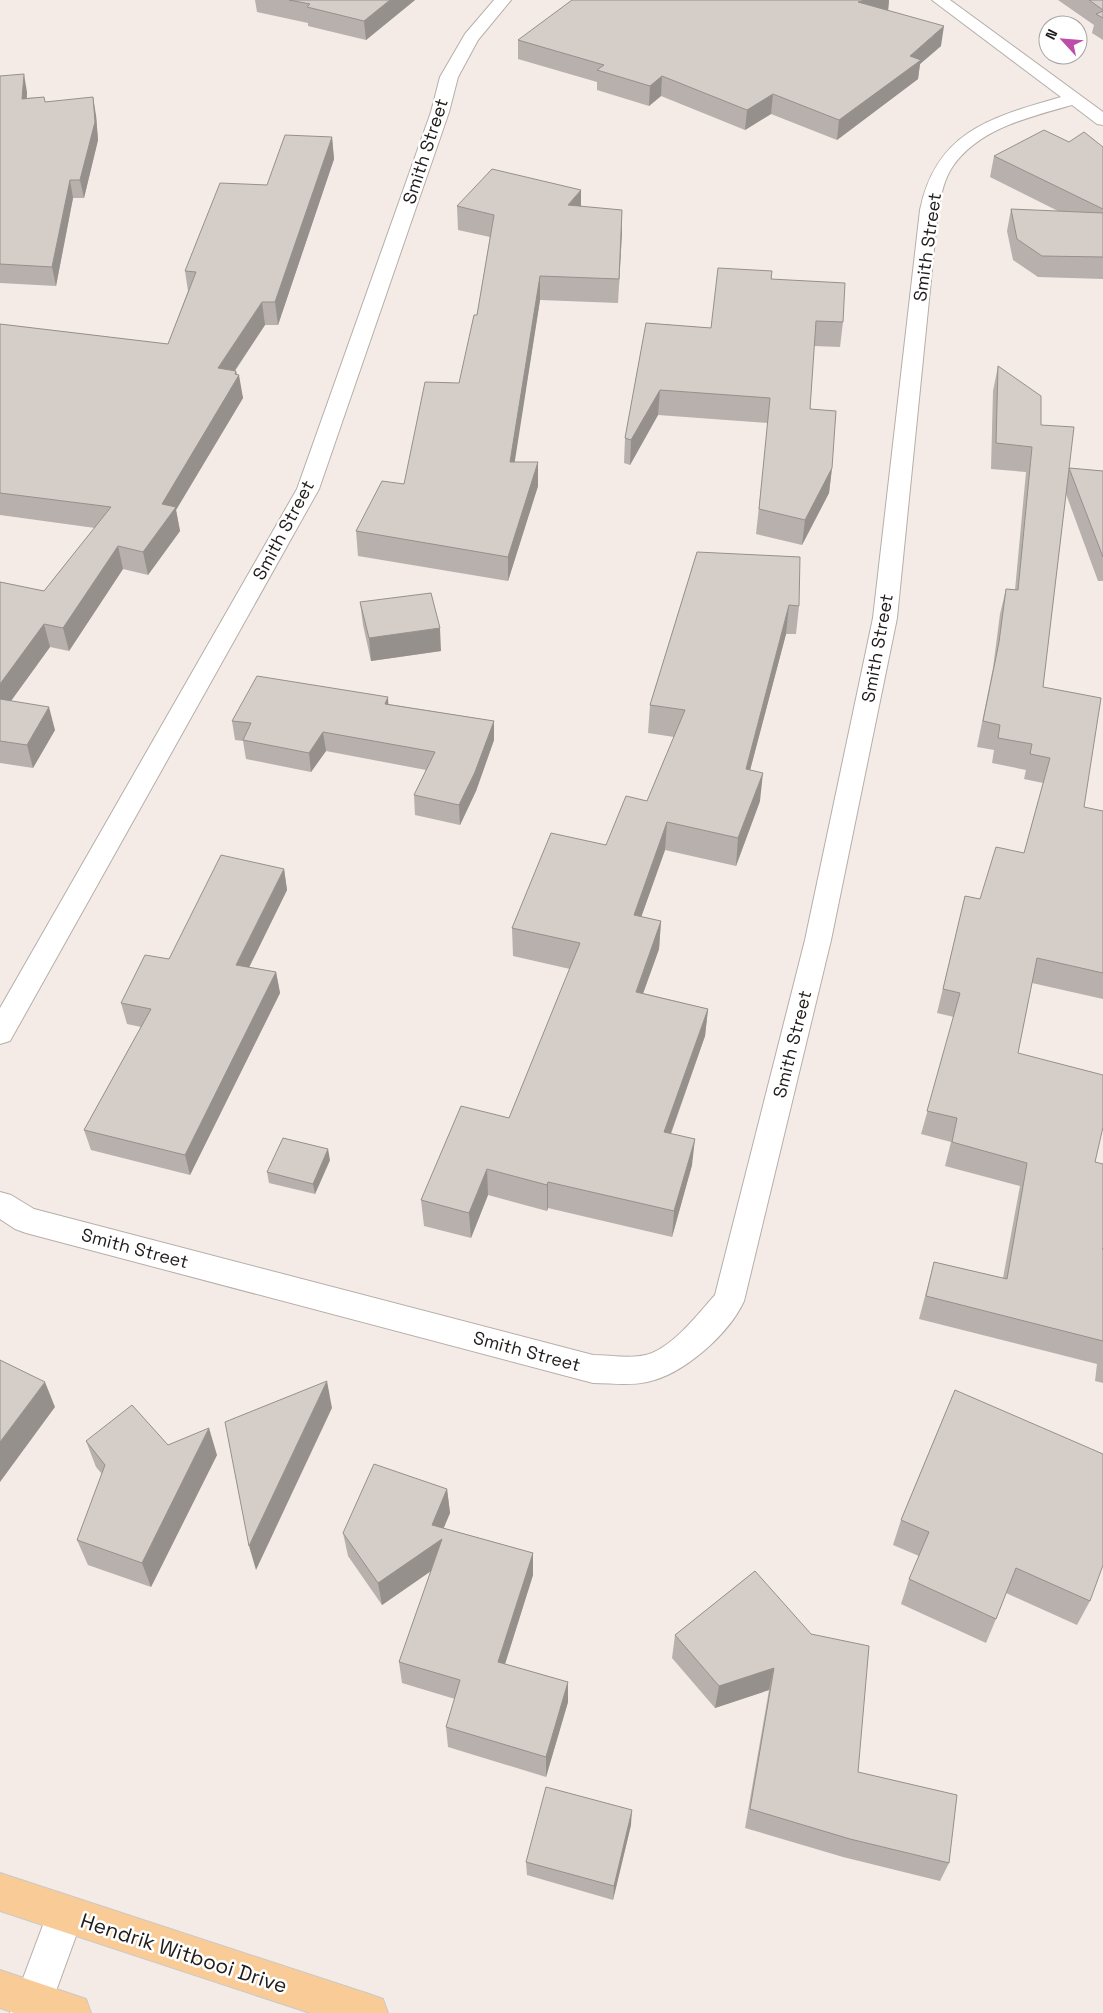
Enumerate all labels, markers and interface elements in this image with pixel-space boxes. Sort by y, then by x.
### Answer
north arrow [1038,15,1088,65]
text: N [1041,26,1061,42]
street label: Smith Street [397,95,453,207]
street label: Smith Street [908,191,946,303]
street label: Smith Street [247,476,319,584]
street label: Smith Street [856,592,898,704]
street label: Smith Street [768,988,816,1100]
street label: Smith Street [79,1223,191,1273]
street label: Smith Street [471,1326,583,1376]
street label: Hendrik Witbooi Drive [77,1907,291,1999]

